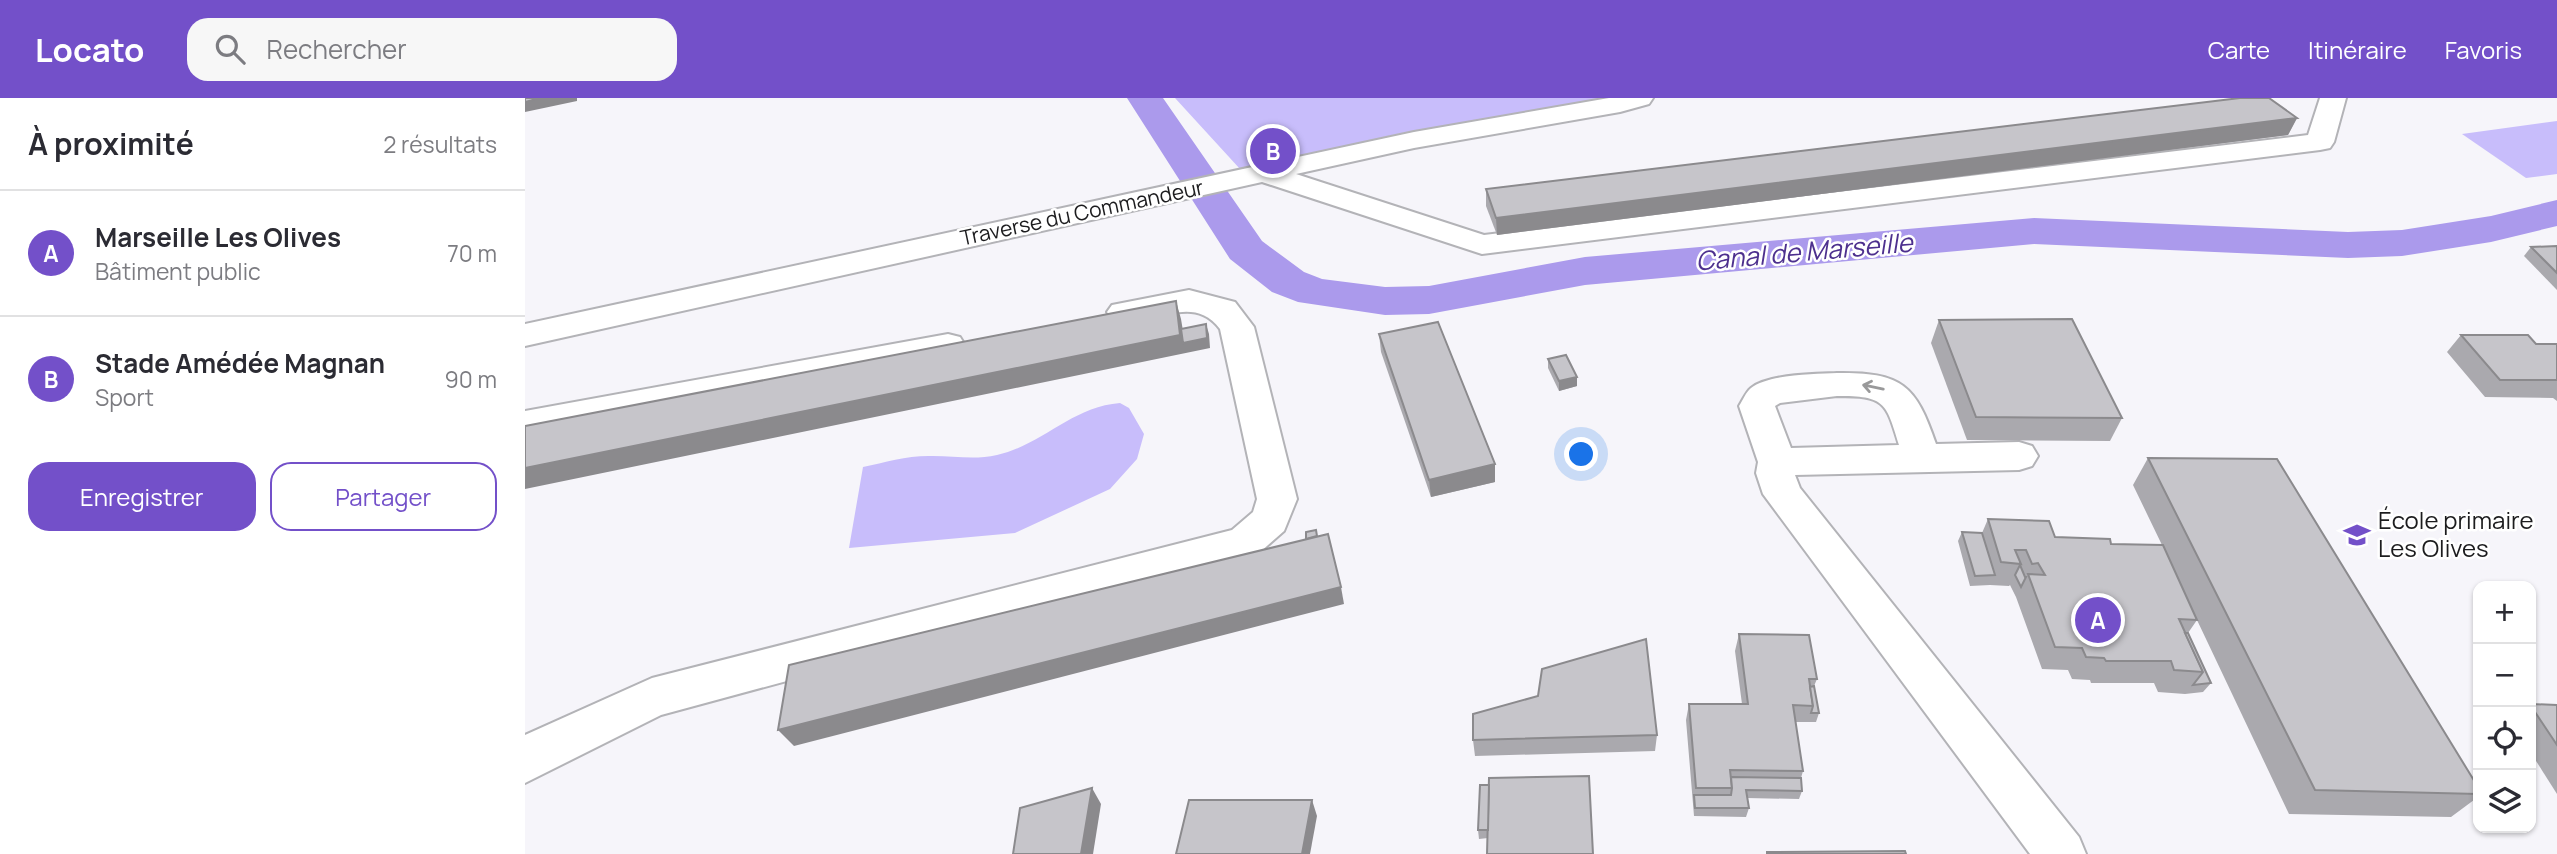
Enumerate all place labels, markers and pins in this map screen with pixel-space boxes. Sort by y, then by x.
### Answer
pin: B [1250,125,1296,177]
place label: École primaire Les Olives [2378,503,2533,564]
school or university icon: École primaire Les Olives [2342,520,2372,550]
pin: A [2075,594,2121,646]

